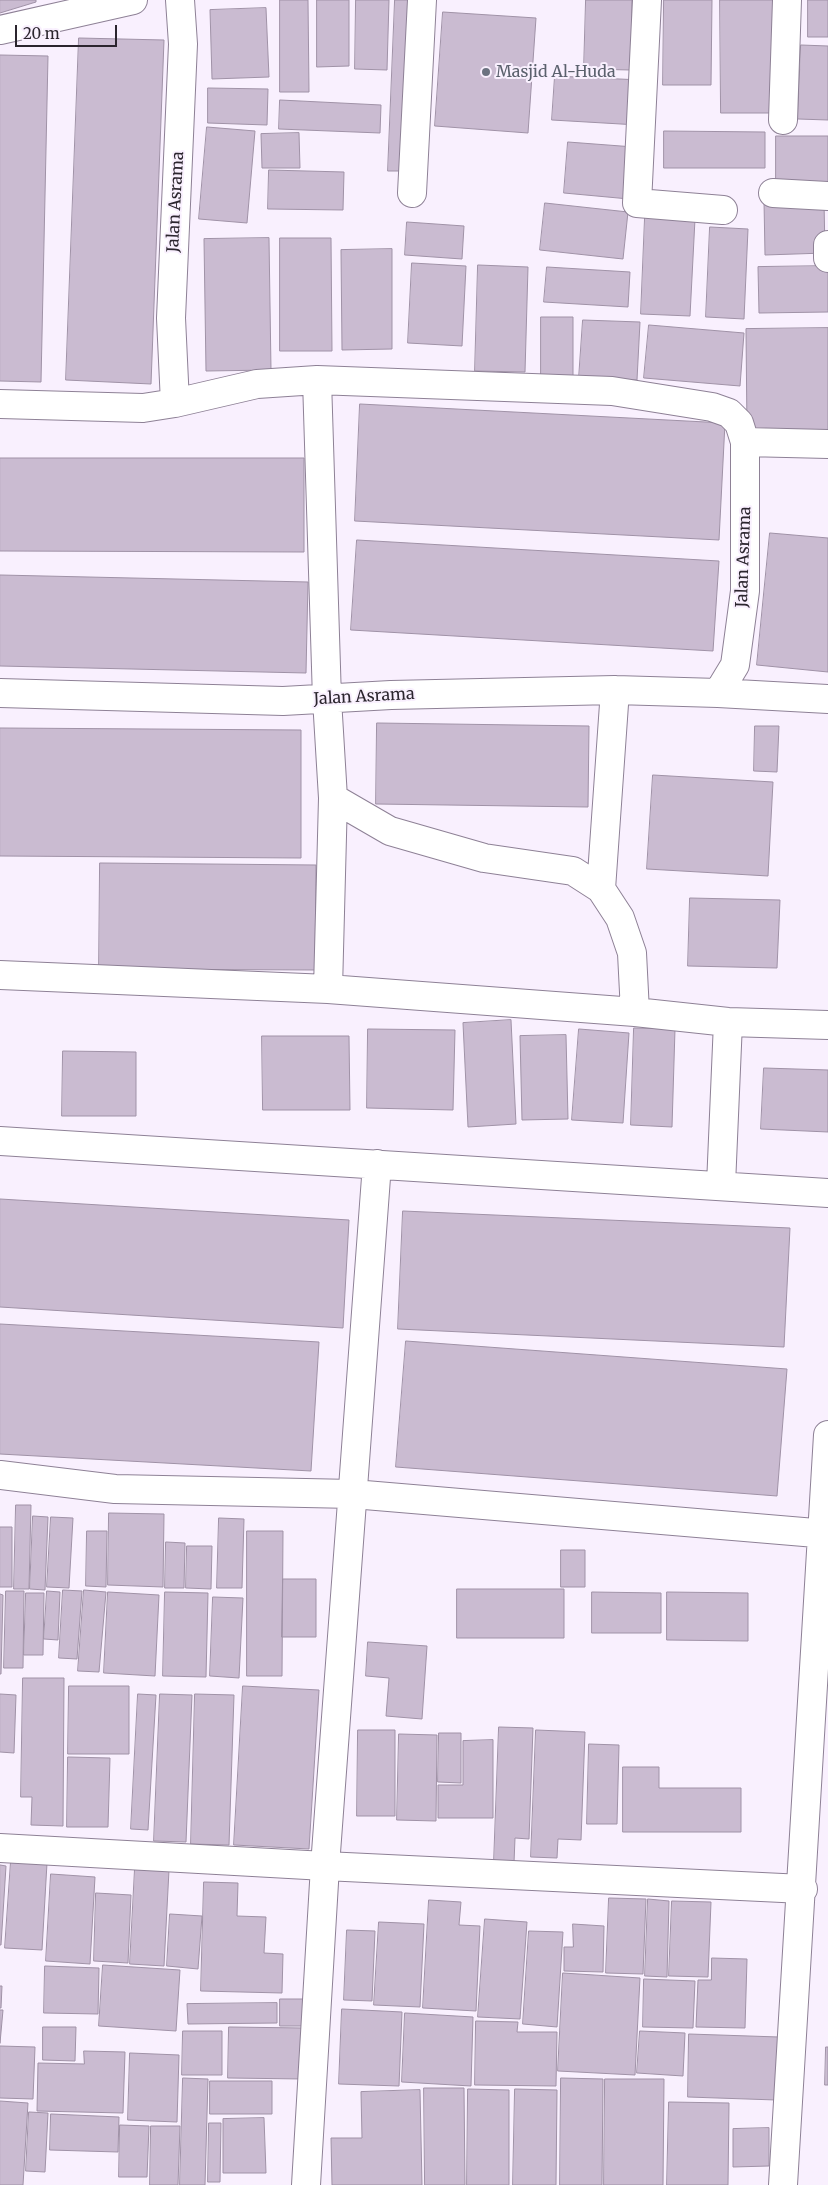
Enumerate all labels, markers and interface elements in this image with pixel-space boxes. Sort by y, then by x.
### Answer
scale bar [18,15,120,47]
text: 20 m [23,24,60,43]
place label: Masjid Al-Huda [496,62,616,82]
marker: Masjid Al-Huda [480,66,492,78]
street label: Jalan Asrama [164,151,188,253]
street label: Jalan Asrama [733,506,755,608]
street label: Jalan Asrama [313,685,415,709]

